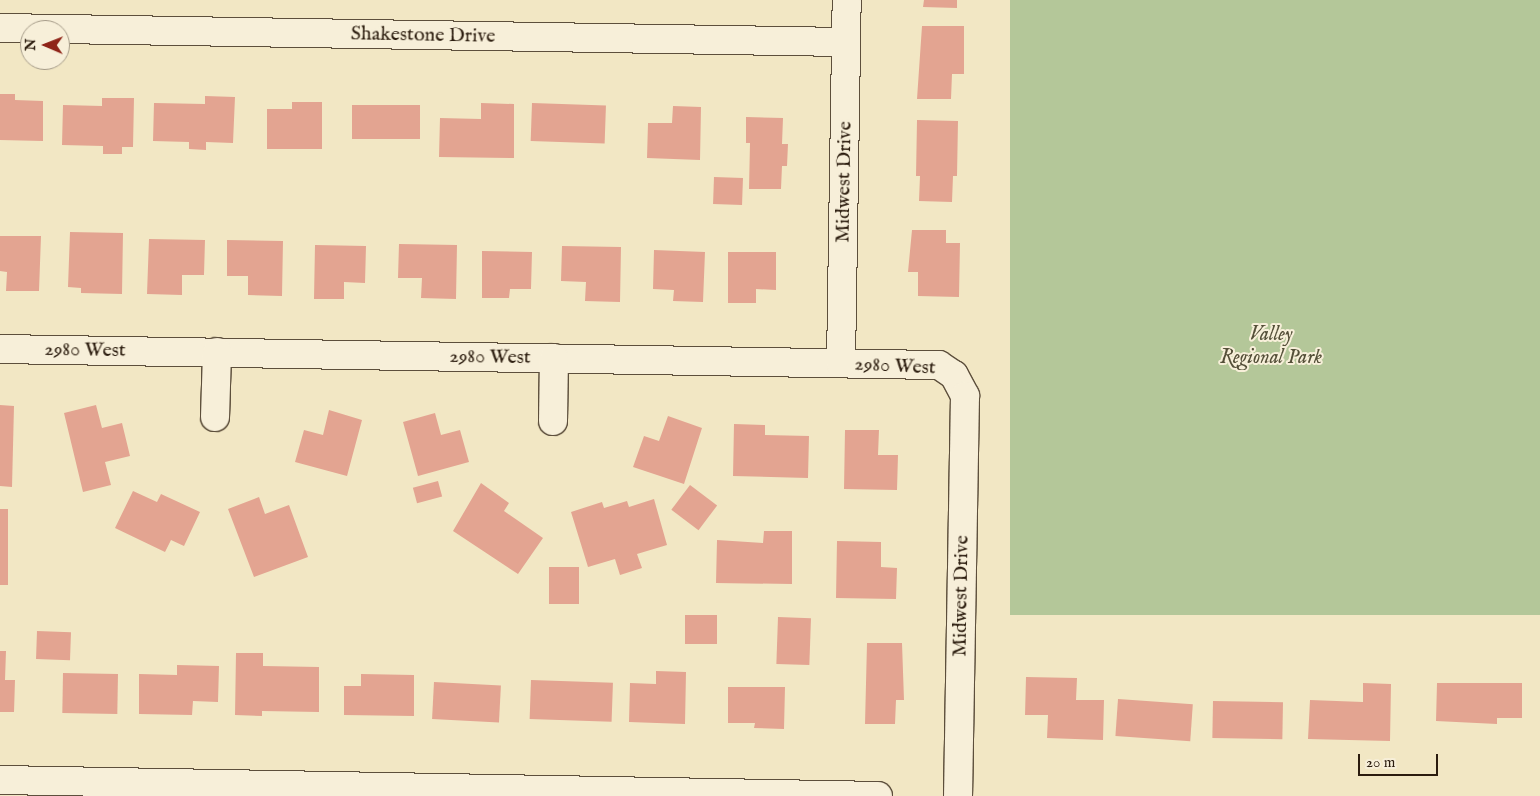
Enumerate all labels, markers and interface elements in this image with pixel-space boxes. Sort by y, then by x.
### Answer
north arrow [20,20,70,70]
street label: Shakestone Drive [350,22,496,48]
text: N [22,39,40,51]
street label: Midwest Drive [831,121,857,243]
park label: Valley Regional Park [1220,323,1322,370]
street label: 2980 West [44,337,126,363]
street label: 2980 West [449,344,531,370]
street label: 2980 West [854,352,936,380]
street label: Midwest Drive [948,535,974,657]
scale bar [1360,744,1440,776]
text: 20 m [1366,753,1395,772]

